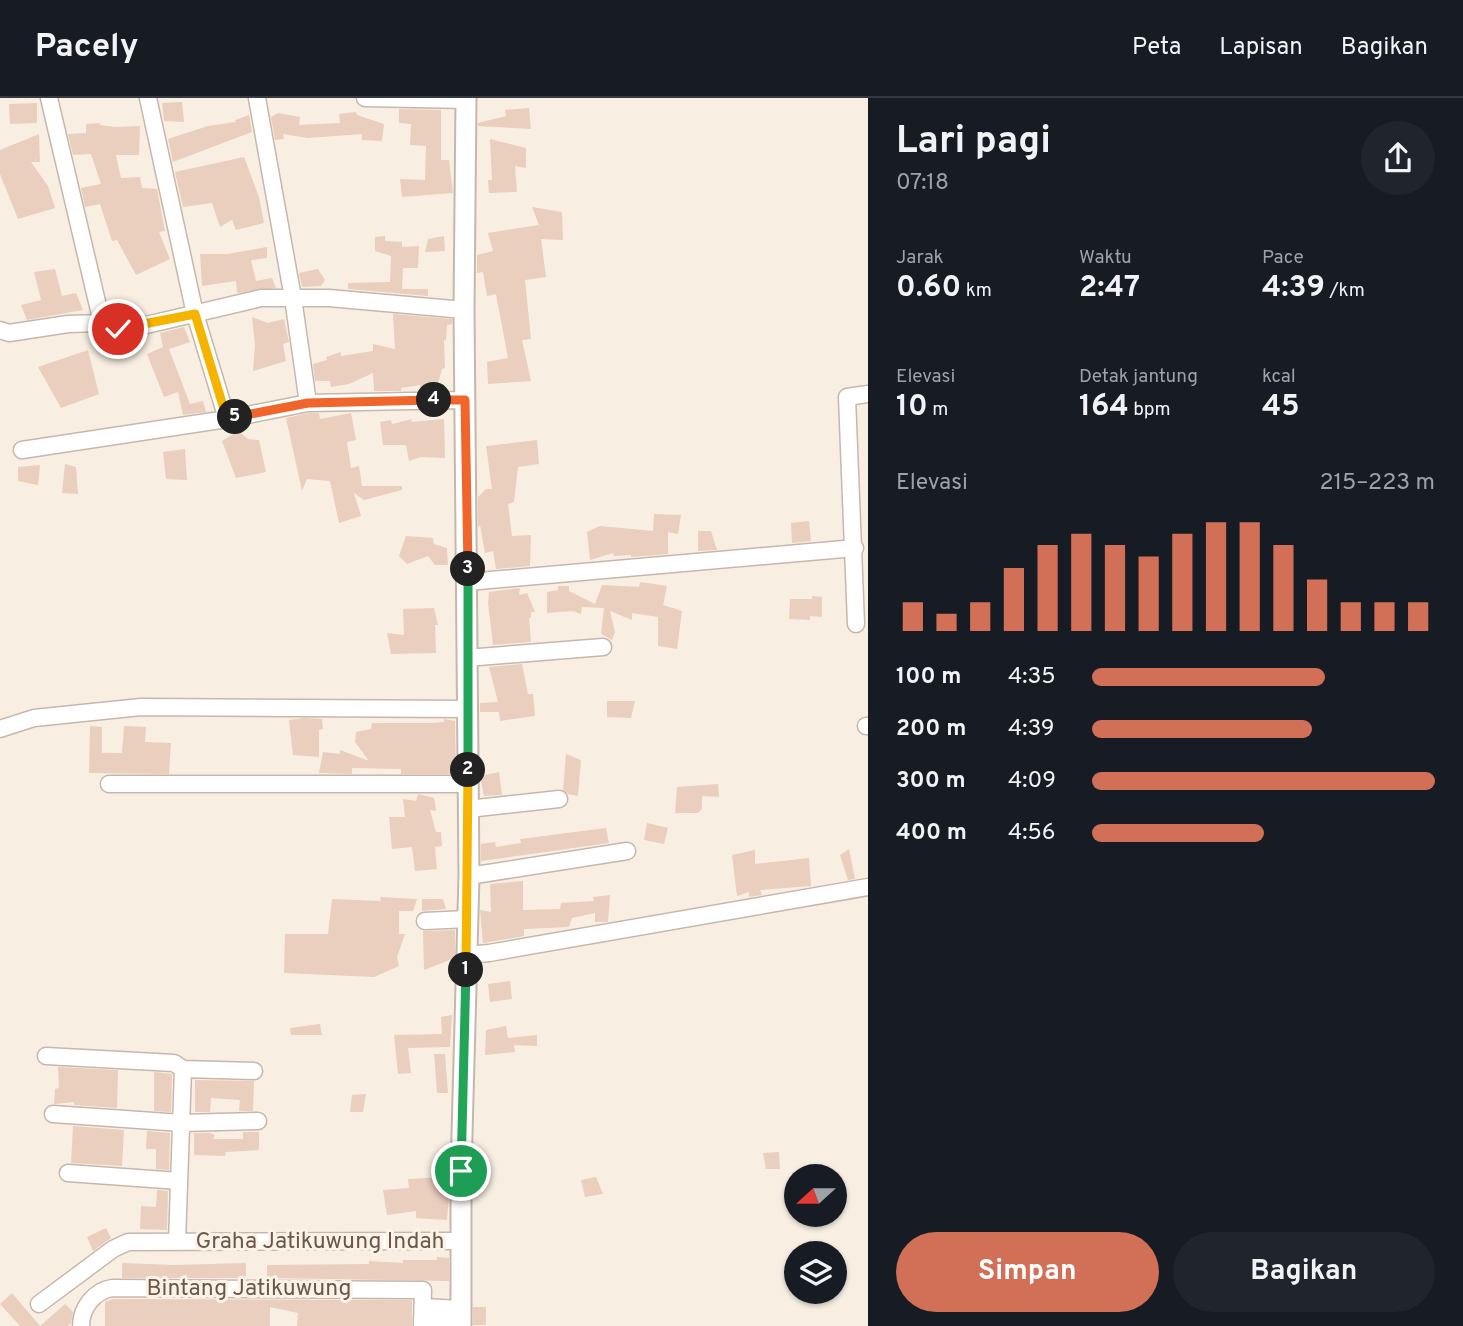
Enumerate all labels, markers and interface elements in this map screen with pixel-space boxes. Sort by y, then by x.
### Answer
text: Pacely [35,27,138,69]
text: Peta [1132,33,1181,63]
text: Lapisan [1219,33,1303,63]
text: Bagikan [1341,33,1428,63]
text: Lari pagi [896,118,1051,167]
button: share [1361,121,1435,195]
text: 07:18 [896,169,949,198]
text: Jarak [896,246,944,270]
text: Waktu [1079,246,1132,270]
text: Pace [1262,246,1304,270]
text: 0.60 [896,270,961,307]
text: 2:47 [1079,270,1140,307]
text: 4:39 [1262,270,1325,307]
text: km [961,279,992,303]
text: /km [1325,279,1365,303]
pin [88,299,148,359]
icon: check [99,310,137,348]
text: Elevasi [896,365,955,389]
text: Detak jantung [1079,365,1198,389]
text: kcal [1262,365,1296,389]
pin: 4 [416,382,452,418]
text: 4 [427,387,440,411]
text: 10 [896,389,928,426]
text: 164 [1079,389,1129,426]
text: 45 [1262,389,1300,426]
text: m [928,398,948,422]
text: bpm [1129,398,1171,422]
pin: 5 [218,400,252,434]
text: 5 [229,404,240,428]
text: Elevasi [896,469,968,498]
text: 215–223 m [1319,469,1435,498]
pin: 3 [450,552,486,587]
text: 3 [462,556,473,580]
text: 100 m [896,663,961,692]
text: 4:35 [1008,663,1056,692]
text: 200 m [896,715,966,744]
text: 4:39 [1008,715,1055,744]
pin: 2 [450,752,486,788]
text: 2 [462,757,473,781]
text: 300 m [896,767,966,796]
text: 4:09 [1008,767,1056,796]
text: 400 m [896,819,967,848]
text: 4:56 [1008,819,1055,848]
pin: 1 [448,952,484,988]
text: 1 [462,957,469,981]
pin [431,1141,491,1201]
icon: arrive [442,1152,480,1190]
north arrow [784,1164,847,1227]
map controls [784,1164,847,1304]
street label: Graha Jatikuwung Indah [195,1228,445,1257]
button: Simpan [896,1232,1159,1312]
button: Bagikan [1173,1232,1435,1312]
button: layers [784,1241,847,1304]
street label: Bintang Jatikuwung [146,1275,352,1304]

